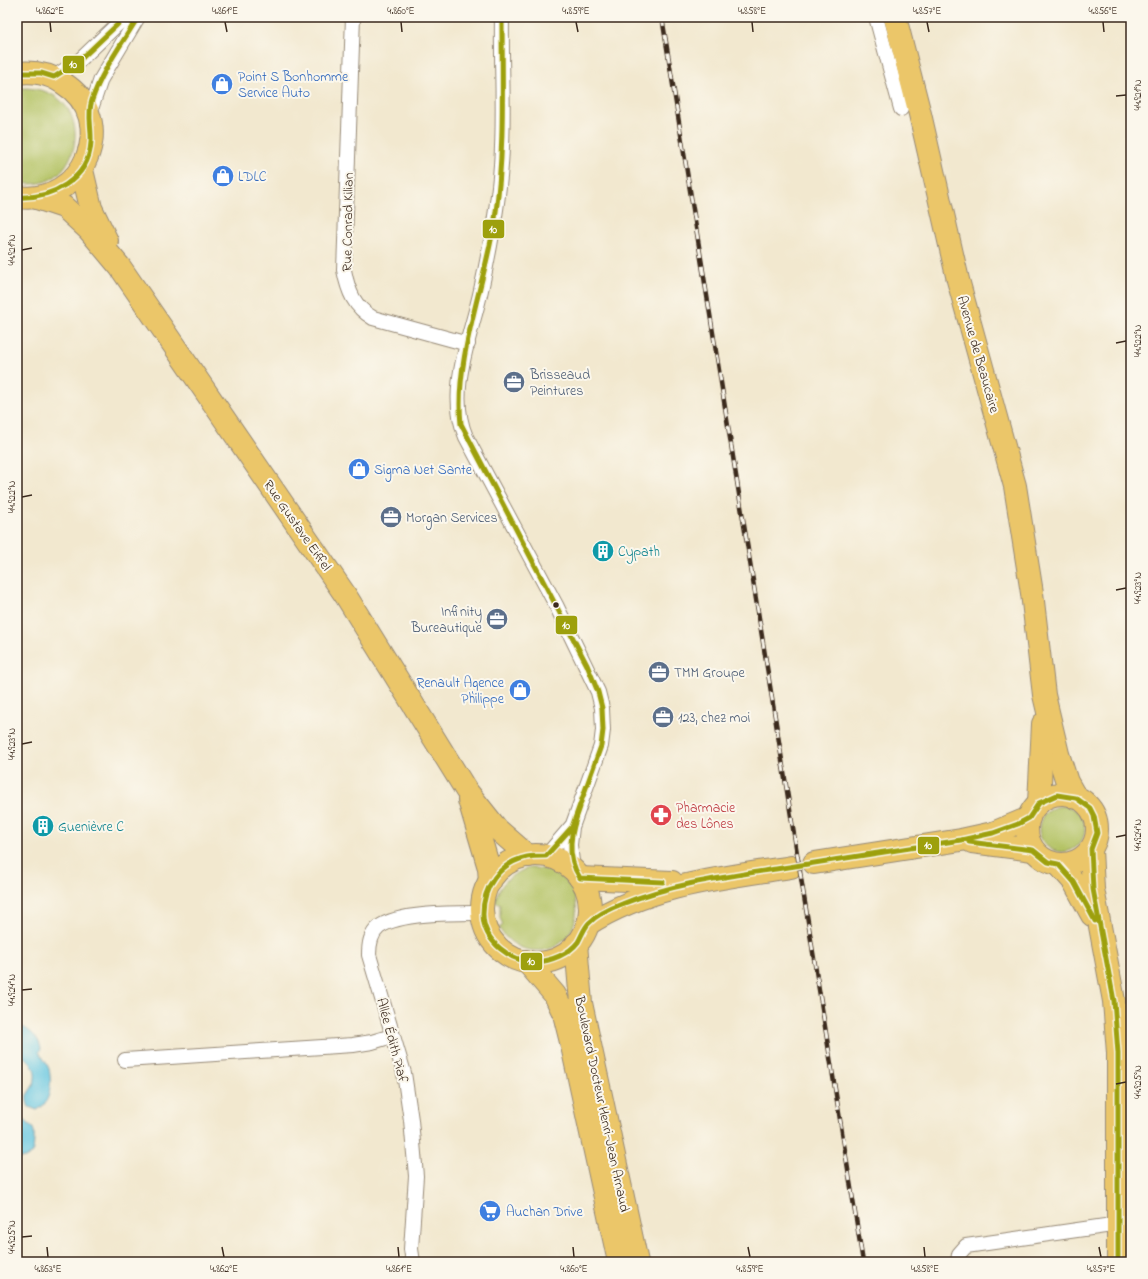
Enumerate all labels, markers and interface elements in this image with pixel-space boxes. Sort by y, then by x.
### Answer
text: 4.862°E [36,4,64,19]
text: 4.861°E [212,4,238,19]
text: 4.860°E [387,4,415,19]
text: 4.859°E [562,4,590,19]
text: 4.858°E [738,4,766,19]
text: 4.857°E [913,4,941,19]
text: 4.856°E [1089,4,1117,19]
line badge: 10 [62,55,85,74]
text: 10 [69,57,77,73]
place label: Point S Bonhomme Service Auto [238,67,349,104]
shop icon: Point S Bonhomme Service Auto [209,71,235,97]
text: 44.921°N [1131,79,1146,110]
shop icon: LDLC [210,163,236,189]
place label: LDLC [238,167,267,188]
street label: Rue Conrad Kilian [337,172,360,272]
line badge: 10 [482,219,505,239]
text: 10 [489,222,497,238]
text: 44.921°N [5,234,20,265]
street label: Avenue de Beaucaire [951,293,1005,416]
text: 44.922°N [1131,324,1146,357]
place label: Brisseaud Peintures [529,365,590,402]
office icon: Brisseaud Peintures [501,369,527,395]
shop icon: Sigma Net Sante [346,456,372,482]
place label: Sigma Net Sante [374,460,473,482]
street label: Rue Gustave Eiffel [258,476,336,576]
text: 44.922°N [5,480,20,513]
office icon: Morgan Services [378,504,404,530]
place label: Morgan Services [406,508,498,530]
building icon: Cypath [590,538,616,564]
place label: Cypath [618,542,660,564]
text: 44.923°N [1131,572,1146,604]
unlabelled marker [551,600,561,610]
place label: Infinity Bureautique [410,602,483,639]
office icon: Infinity Bureautique [484,606,510,632]
line badge: 10 [555,615,578,635]
text: 10 [562,618,570,634]
office icon: TMM Groupe [646,659,672,685]
place label: TMM Groupe [674,663,745,684]
place label: Renault Agence Philippe [416,673,505,710]
shop icon: Renault Agence Philippe [507,677,533,703]
office icon: 123, chez moi [650,704,676,730]
place label: 123, chez moi [678,708,750,729]
text: 44.923°N [5,728,20,760]
place label: Pharmacie des Lônes [676,798,736,835]
pharmacy icon: Pharmacie des Lônes [648,802,674,828]
building icon: Guenièvre C [30,813,56,839]
place label: Guenièvre C [58,817,124,838]
text: 44.924°N [1131,819,1146,851]
line badge: 10 [917,836,940,855]
text: 10 [924,838,932,854]
line badge: 10 [520,952,543,971]
text: 10 [527,954,535,970]
text: 44.924°N [5,974,20,1006]
street label: Boulevard Docteur Henri-Jean Arnaud [568,993,635,1214]
street label: Allée Édith Piaf [370,996,413,1086]
text: 44.925°N [1131,1065,1146,1099]
supermarket icon: Auchan Drive [477,1198,503,1224]
place label: Auchan Drive [506,1202,583,1223]
text: 44.925°N [5,1220,20,1254]
text: 4.863°E [34,1262,62,1277]
text: 4.862°E [210,1262,238,1277]
text: 4.861°E [386,1262,412,1277]
text: 4.860°E [560,1262,588,1277]
text: 4.859°E [736,1262,764,1277]
text: 4.858°E [911,1262,939,1277]
text: 4.857°E [1087,1262,1115,1277]

